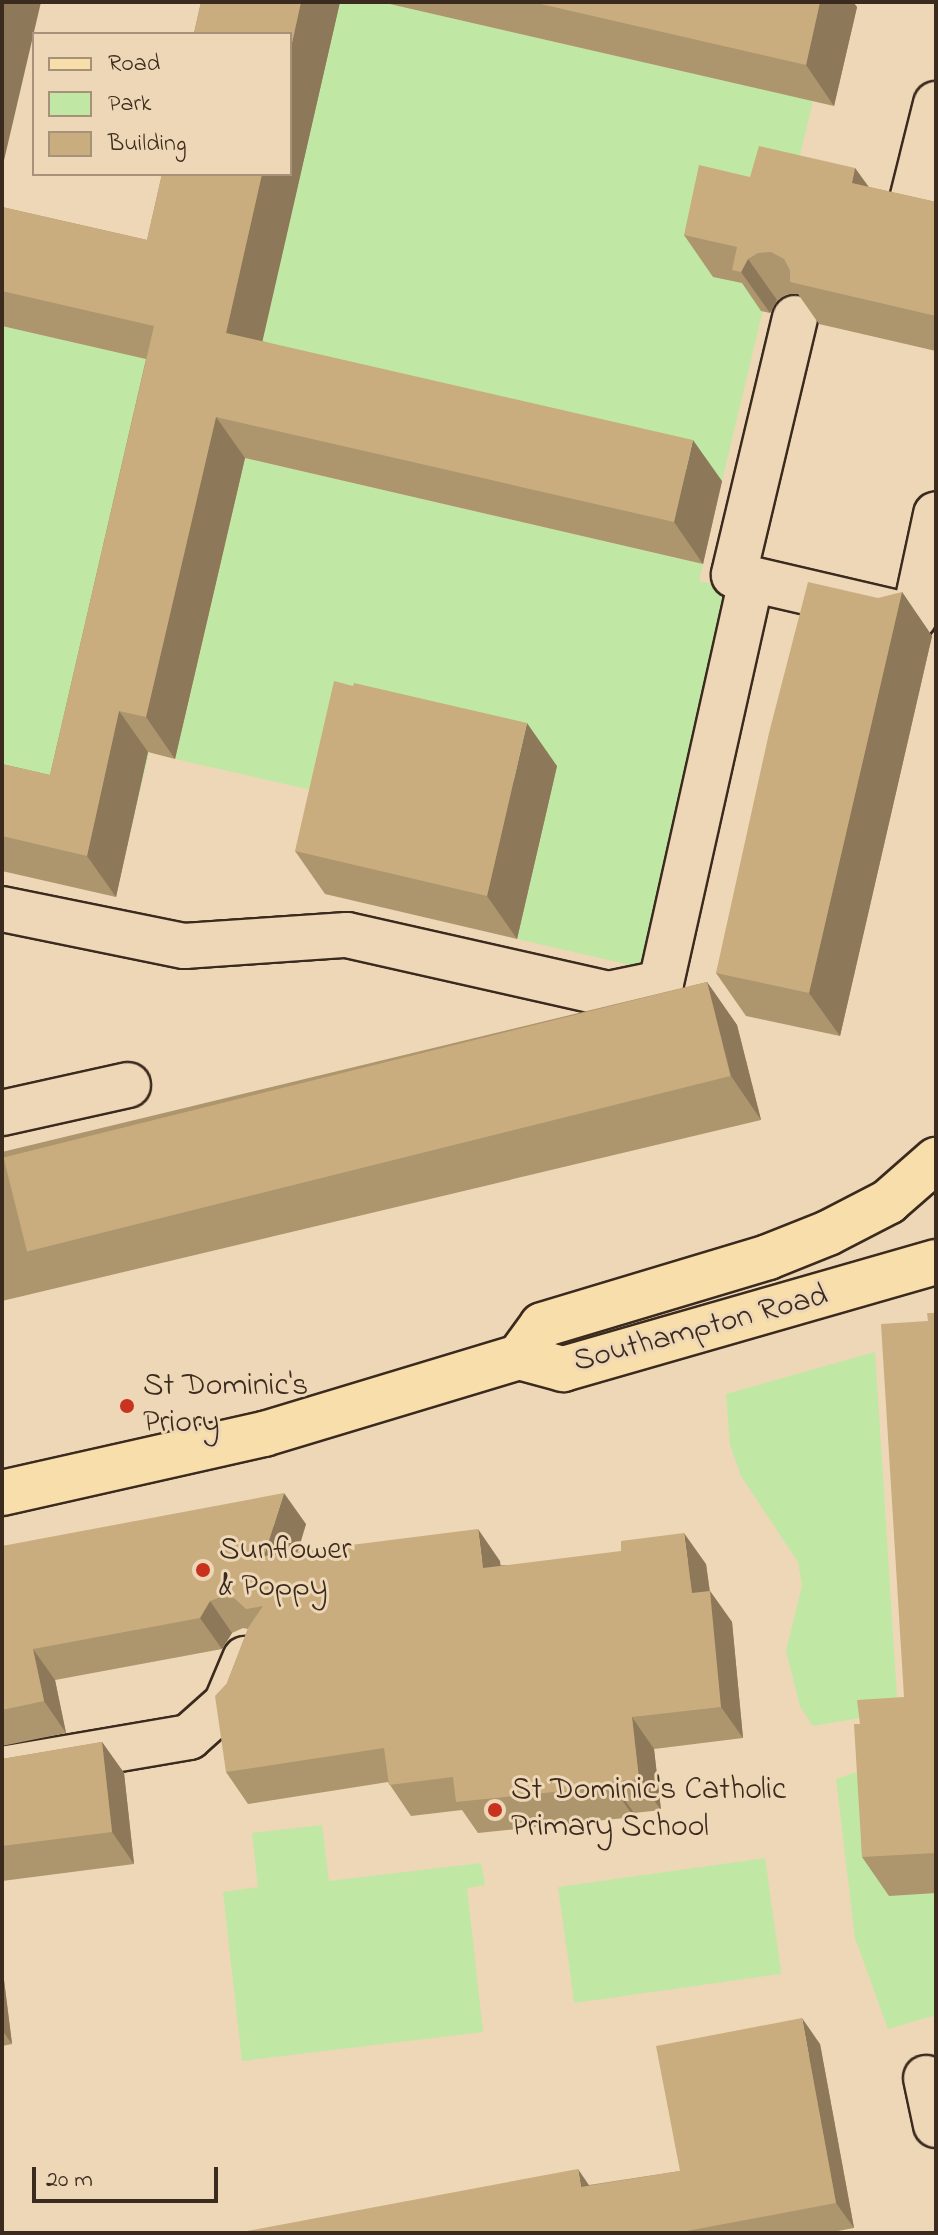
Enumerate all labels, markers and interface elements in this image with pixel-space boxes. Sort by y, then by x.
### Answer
legend [32,32,292,176]
text: Road [108,47,160,82]
text: Park [108,87,151,122]
text: Building [108,127,187,162]
street label: Southampton Road [570,1278,832,1382]
place label: St Dominic's Priory [143,1369,308,1444]
marker: St Dominic's Priory [118,1397,136,1415]
place label: Sunflower & Poppy [219,1533,352,1608]
marker: Sunflower & Poppy [194,1561,212,1579]
place label: St Dominic's Catholic Primary School [511,1773,786,1848]
marker: St Dominic's Catholic Primary School [486,1801,504,1819]
scale bar [36,2151,222,2201]
text: 20 m [46,2163,93,2198]

